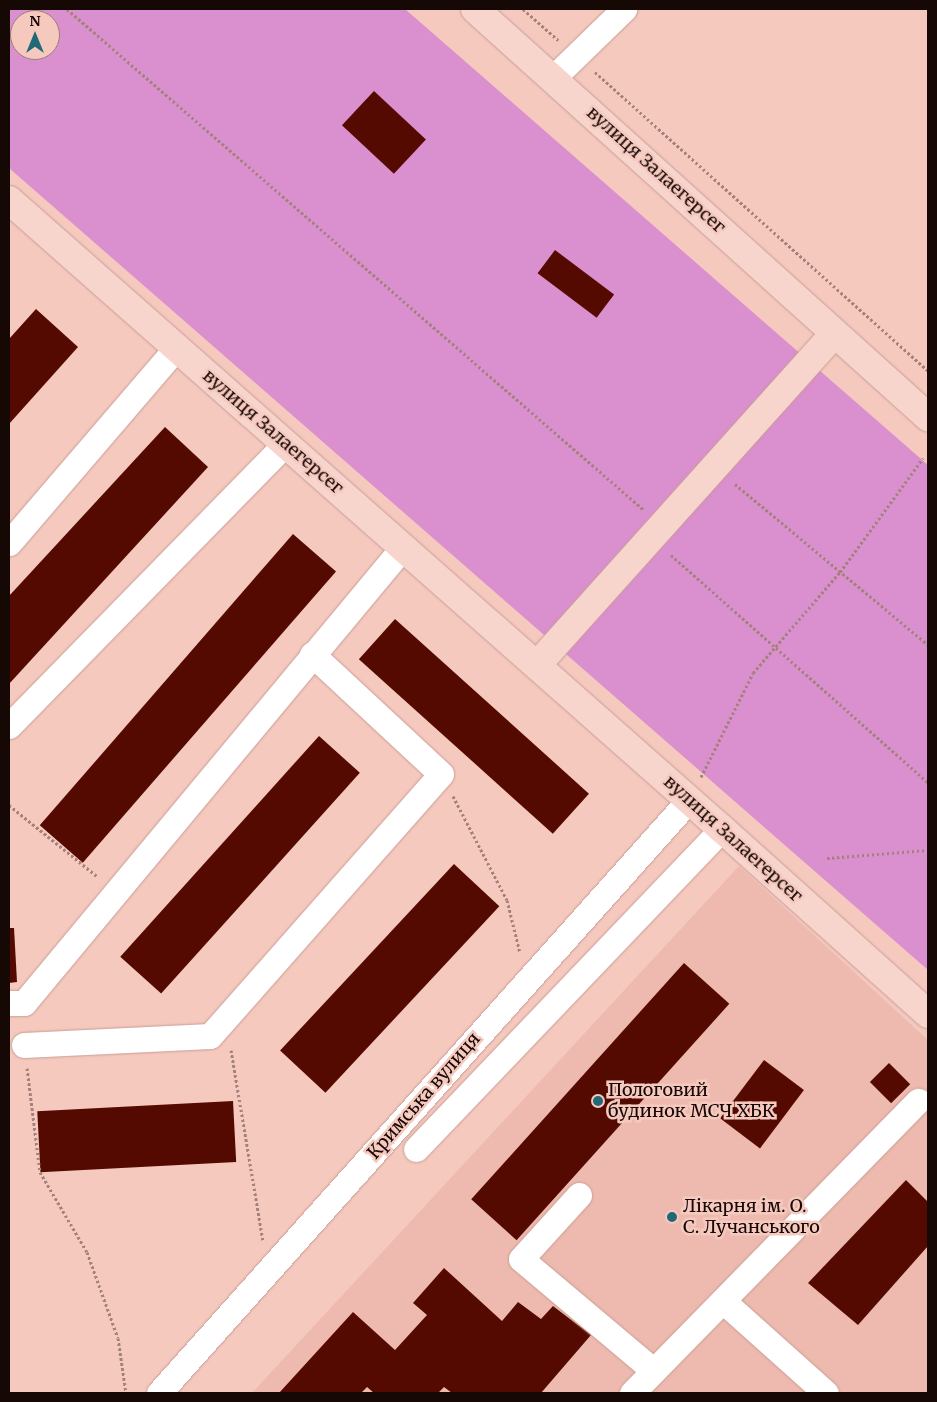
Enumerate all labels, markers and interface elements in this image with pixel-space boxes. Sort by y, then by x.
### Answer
north arrow [10,10,60,60]
text: N [29,12,41,30]
street label: вулиця Залаегерсег [582,102,730,238]
street label: вулиця Залаегерсег [198,365,348,499]
street label: вулиця Залаегерсег [659,771,807,907]
street label: Кримська вулиця [363,1028,485,1164]
place label: Пологовий будинок МСЧ ХБК [608,1080,774,1122]
marker: Пологовий будинок МСЧ ХБК [592,1095,604,1107]
place label: Лікарня ім. О. С. Лучанського [683,1196,820,1238]
marker: Лікарня ім. О. С. Лучанського [665,1210,679,1224]

